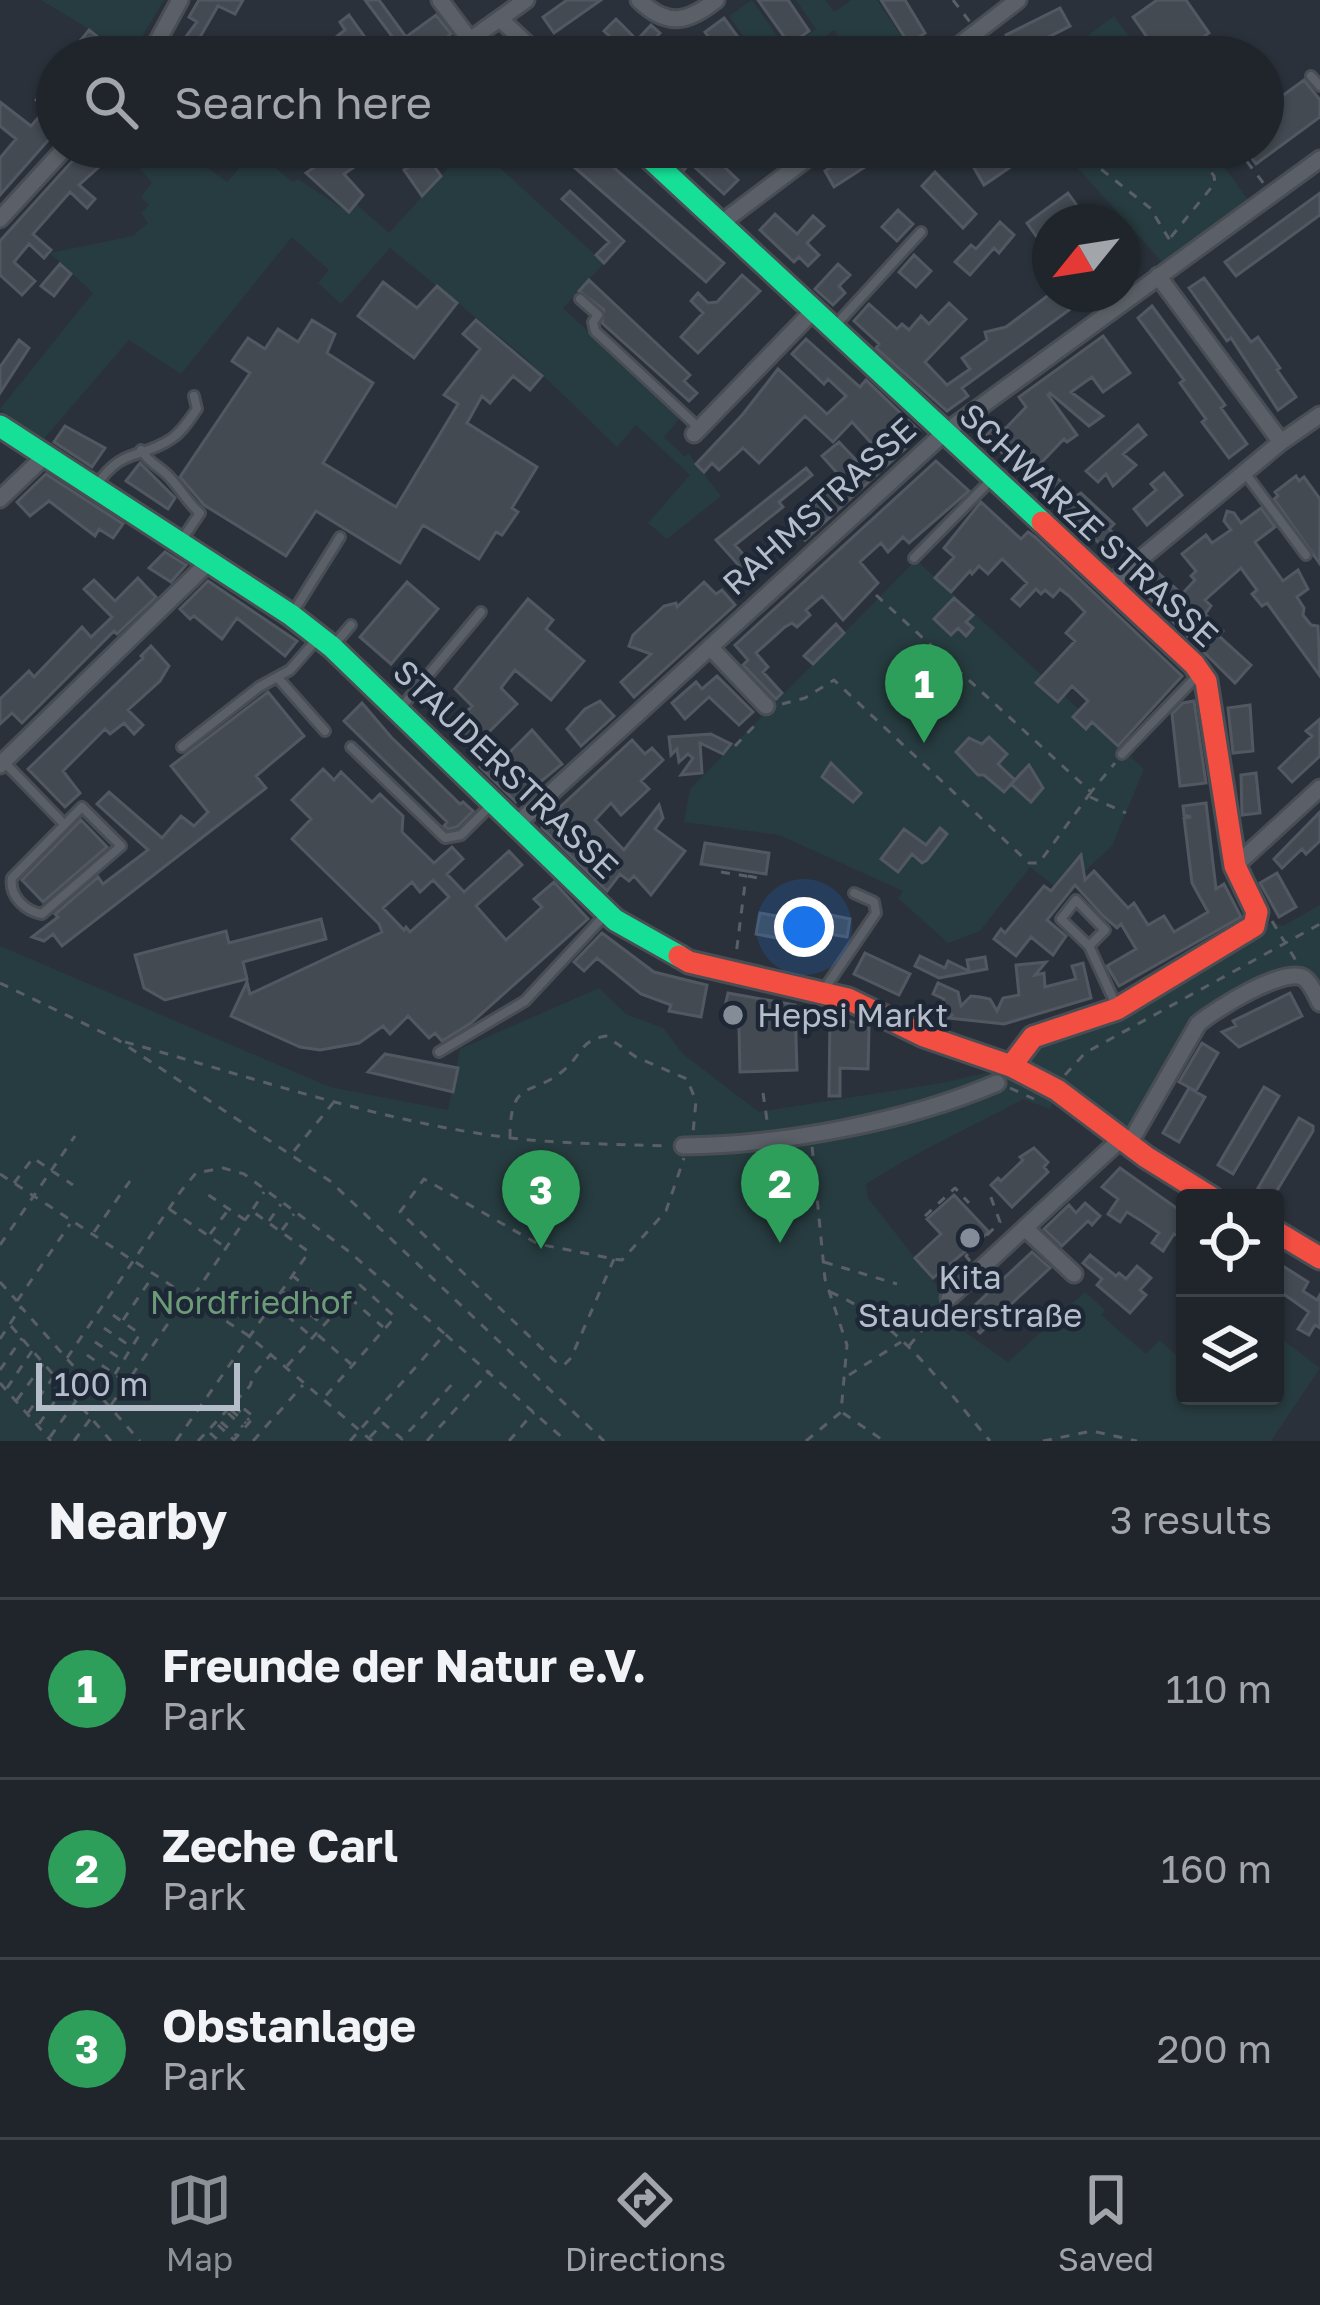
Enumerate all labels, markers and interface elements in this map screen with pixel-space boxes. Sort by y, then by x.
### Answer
search box [36,36,1284,168]
icon: search [78,69,144,135]
text: Search here [174,75,432,129]
north arrow [1032,204,1140,312]
street label: SCHWARZE STRASSE [952,395,1227,654]
street label: RAHMSTRASSE [714,409,923,602]
pin: 1 [885,644,963,743]
street label: STAUDERSTRASSE [386,651,627,886]
your location [774,897,834,957]
place label: Hepsi Markt [757,995,949,1034]
marker: Hepsi Markt [720,1002,746,1028]
pin: 2 [741,1144,819,1243]
pin: 3 [502,1150,580,1249]
map controls [1176,1189,1284,1405]
button: locate [1176,1189,1284,1297]
marker: Kita Stauderstraße [957,1225,983,1251]
place label: Kita Stauderstraße [858,1257,1082,1334]
park label: Nordfriedhof [150,1282,352,1321]
button: layers [1176,1297,1284,1405]
scale bar [36,1357,240,1410]
text: 100 m [54,1364,148,1403]
text: Nearby [48,1489,227,1550]
text: 3 results [1110,1496,1272,1543]
text: Freunde der Natur e.V. [162,1638,646,1692]
text: 1 [77,1665,97,1712]
text: 110 m [1166,1665,1272,1712]
text: Park [162,1692,246,1739]
text: Zeche Carl [162,1818,398,1872]
text: 2 [75,1845,99,1892]
text: 160 m [1161,1845,1272,1892]
text: Park [162,1872,246,1919]
text: Obstanlage [162,1998,416,2052]
text: 3 [75,2025,99,2072]
text: 200 m [1157,2025,1272,2072]
text: Park [162,2052,246,2099]
tab: Map [166,2167,233,2278]
tab: Directions [565,2167,726,2278]
tab: Saved [1058,2167,1154,2278]

